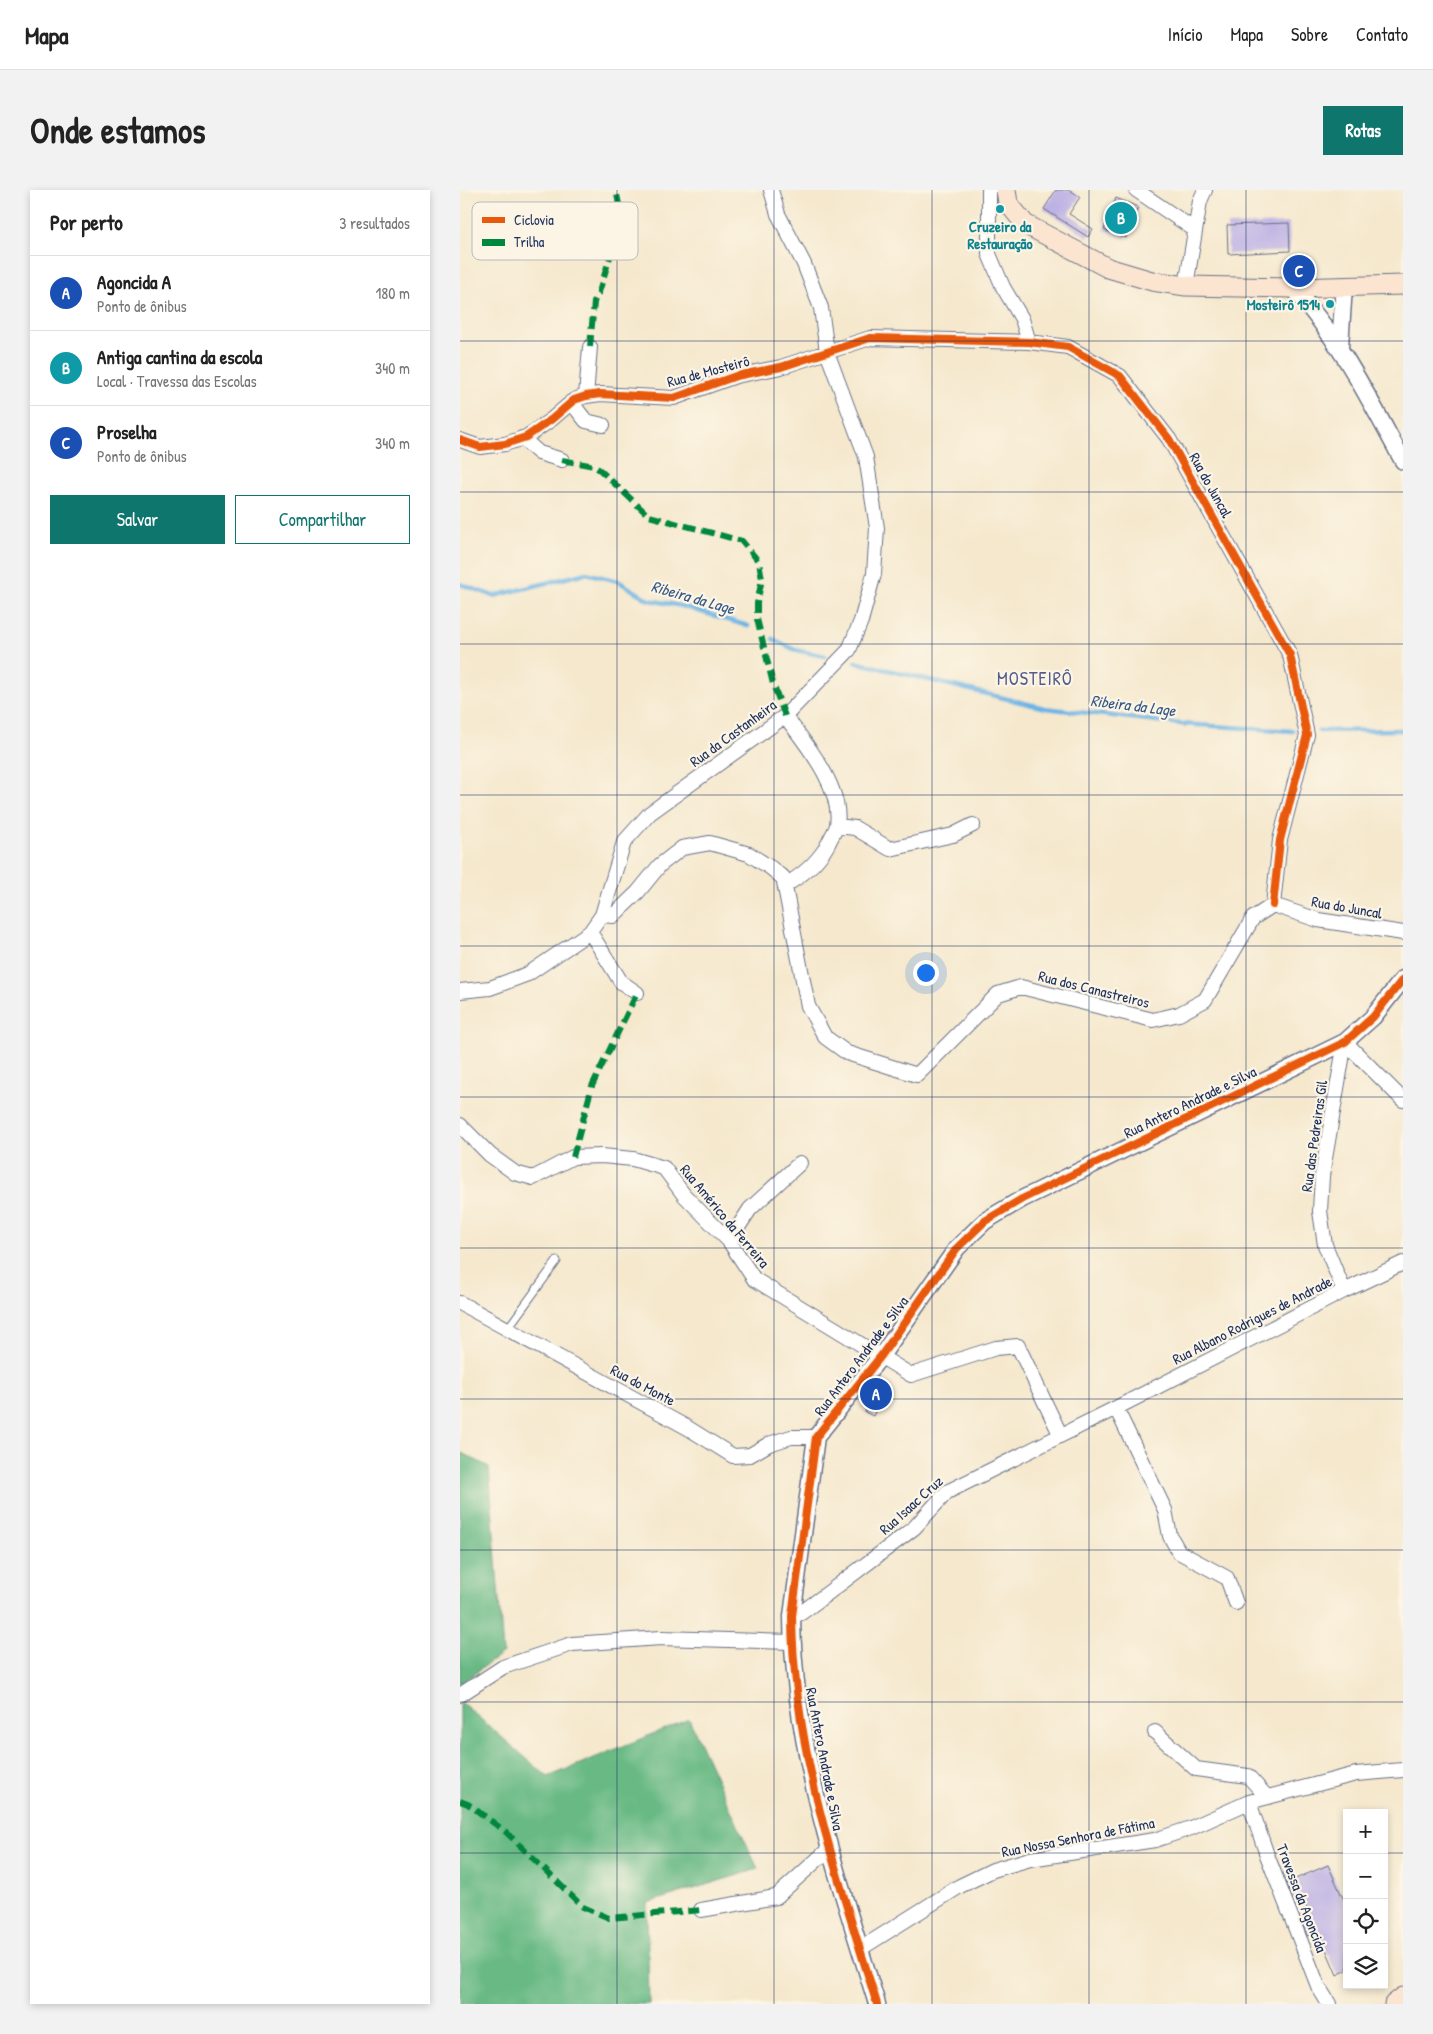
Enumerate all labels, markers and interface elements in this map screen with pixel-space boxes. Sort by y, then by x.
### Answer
text: Mapa [25,19,68,51]
text: Início [1168,22,1202,47]
text: Mapa [1230,22,1263,47]
text: Sobre [1291,22,1328,47]
text: Contato [1356,22,1408,47]
button: Rotas [1323,106,1403,155]
text: Onde estamos [30,107,205,154]
pin: B [1105,199,1137,237]
legend [472,202,638,260]
marker: Cruzeiro da Restauração [994,203,1006,215]
text: Por perto [50,208,123,237]
text: Ciclovia [514,210,554,229]
text: 3 resultados [339,212,410,234]
place label: Cruzeiro da Restauração [968,216,1033,254]
text: Trilha [514,232,545,251]
pin: C [1283,252,1315,290]
text: Agoncida A [97,269,171,295]
text: A [62,282,70,304]
text: 180 m [376,282,410,304]
place label: Mosteirô 1514 [1247,294,1320,315]
text: Ponto de ônibus [97,295,187,317]
marker: Mosteirô 1514 [1324,298,1336,310]
text: Antiga cantina da escola [97,344,262,370]
street label: Rua de Mosteirô [664,350,752,392]
text: B [62,357,70,379]
text: 340 m [375,357,410,379]
text: Local · Travessa das Escolas [97,370,257,392]
text: Proselha [97,419,156,445]
text: C [62,432,70,454]
text: 340 m [375,432,410,454]
text: Ponto de ônibus [97,445,187,467]
street label: Rua do Juncal [1184,449,1238,521]
button: Salvar [50,495,225,544]
button: Compartilhar [235,495,410,544]
water label: Ribeira da Lage [649,575,738,620]
district label: MOSTEIRÔ [997,666,1073,691]
water label: Ribeira da Lage [1089,689,1177,721]
street label: Rua da Castanheira [685,694,781,772]
street label: Rua do Juncal [1310,890,1384,924]
your location [913,960,939,986]
street label: Rua dos Canastreiros [1036,965,1152,1013]
street label: Rua Antero Andrade e Silva [1120,1061,1260,1143]
street label: Rua das Pedreiras Gil [1296,1079,1332,1193]
street label: Rua Américo da Ferreira [675,1160,775,1272]
street label: Rua Albano Rodrigues de Andrade [1169,1271,1335,1369]
street label: Rua Antero Andrade e Silva [810,1293,912,1419]
street label: Rua do Monte [607,1359,679,1411]
pin: A [860,1375,892,1413]
street label: Rua Isaac Cruz [875,1470,948,1539]
street label: Rua Antero Andrade e Silva [801,1686,849,1832]
map controls [1343,1809,1388,1989]
button: + [1343,1809,1388,1854]
street label: Rua Nossa Senhora de Fátima [1000,1812,1156,1862]
street label: Travessa da Agoncida [1272,1841,1332,1955]
button: − [1343,1854,1388,1899]
button: locate [1343,1899,1388,1944]
button: layers [1343,1944,1388,1989]

